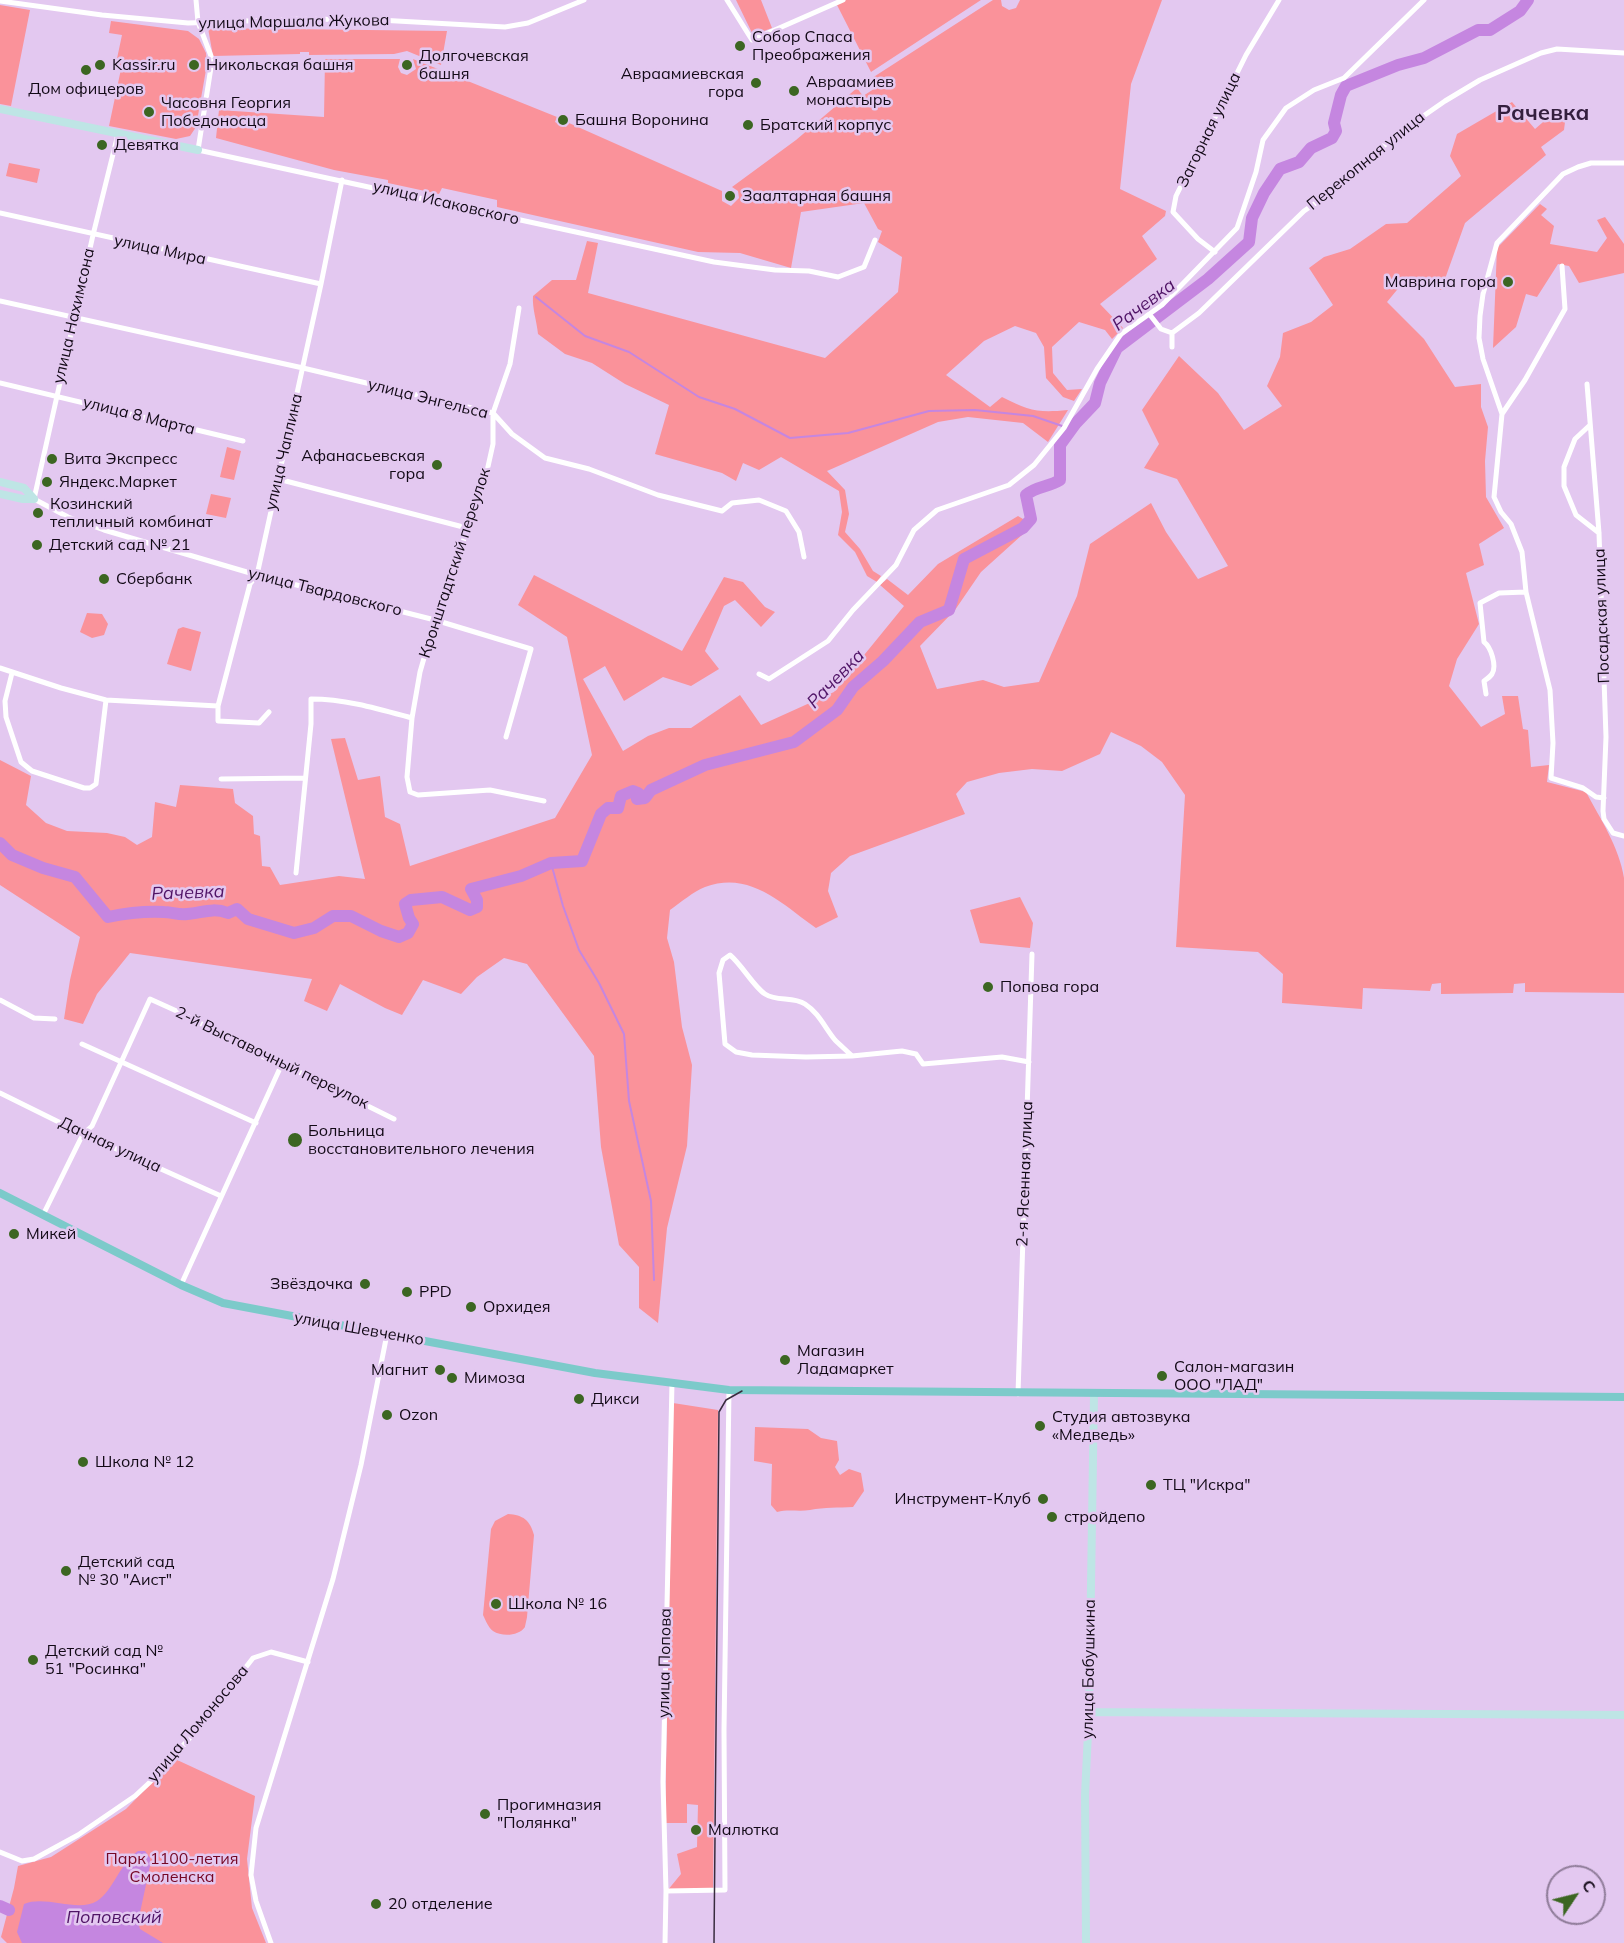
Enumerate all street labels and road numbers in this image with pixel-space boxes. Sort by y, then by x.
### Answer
street label: улица Маршала Жукова [198,11,390,33]
street label: Загорная улица [1173,69,1245,191]
street label: Перекопная улица [1303,108,1429,214]
street label: улица Исаковского [371,177,521,229]
street label: улица Мира [112,231,208,269]
street label: улица Нахимсона [49,246,99,386]
street label: улица Энгельса [366,375,490,423]
street label: улица Чаплина [261,392,307,512]
street label: улица 8 Марта [81,393,197,439]
street label: Кронштадтский переулок [415,466,495,660]
street label: Посадская улица [1590,548,1614,684]
street label: улица Твардовского [246,564,404,620]
street label: 2-й Выставочный переулок [172,1003,372,1113]
street label: 2-я Ясенная улица [1013,1101,1037,1247]
street label: Дачная улица [56,1113,164,1177]
street label: улица Шевченко [293,1308,425,1350]
street label: улица Бабушкина [1078,1599,1100,1739]
street label: улица Попова [654,1608,676,1718]
street label: улица Ломоносова [143,1661,253,1787]

